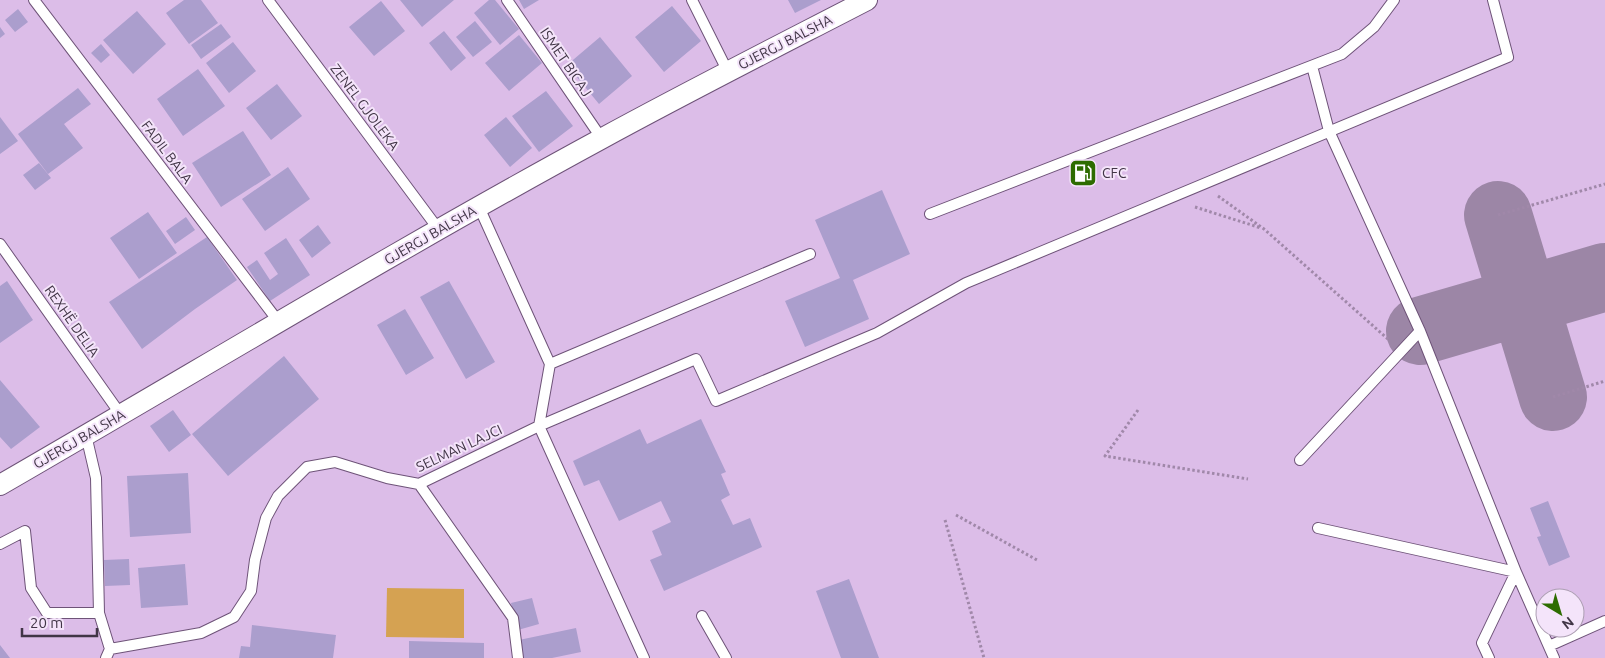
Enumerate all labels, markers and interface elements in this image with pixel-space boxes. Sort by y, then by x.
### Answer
street label: GJERGJ BALSHA [735,11,835,73]
street label: ISMET BICAJ [537,24,595,100]
street label: ZENEL GJOLEKA [327,61,403,153]
street label: FADIL BALA [138,117,196,187]
fuel station icon: CFC [1068,158,1098,188]
place label: CFC [1102,165,1127,181]
street label: GJERGJ BALSHA [381,202,479,268]
street label: REXHË DELIA [41,282,103,360]
street label: GJERGJ BALSHA [30,406,128,472]
street label: SELMAN LAJCI [414,421,504,475]
north arrow [1535,588,1585,638]
scale bar [22,606,98,638]
text: 20 m [30,614,63,631]
text: N [1559,614,1577,633]

